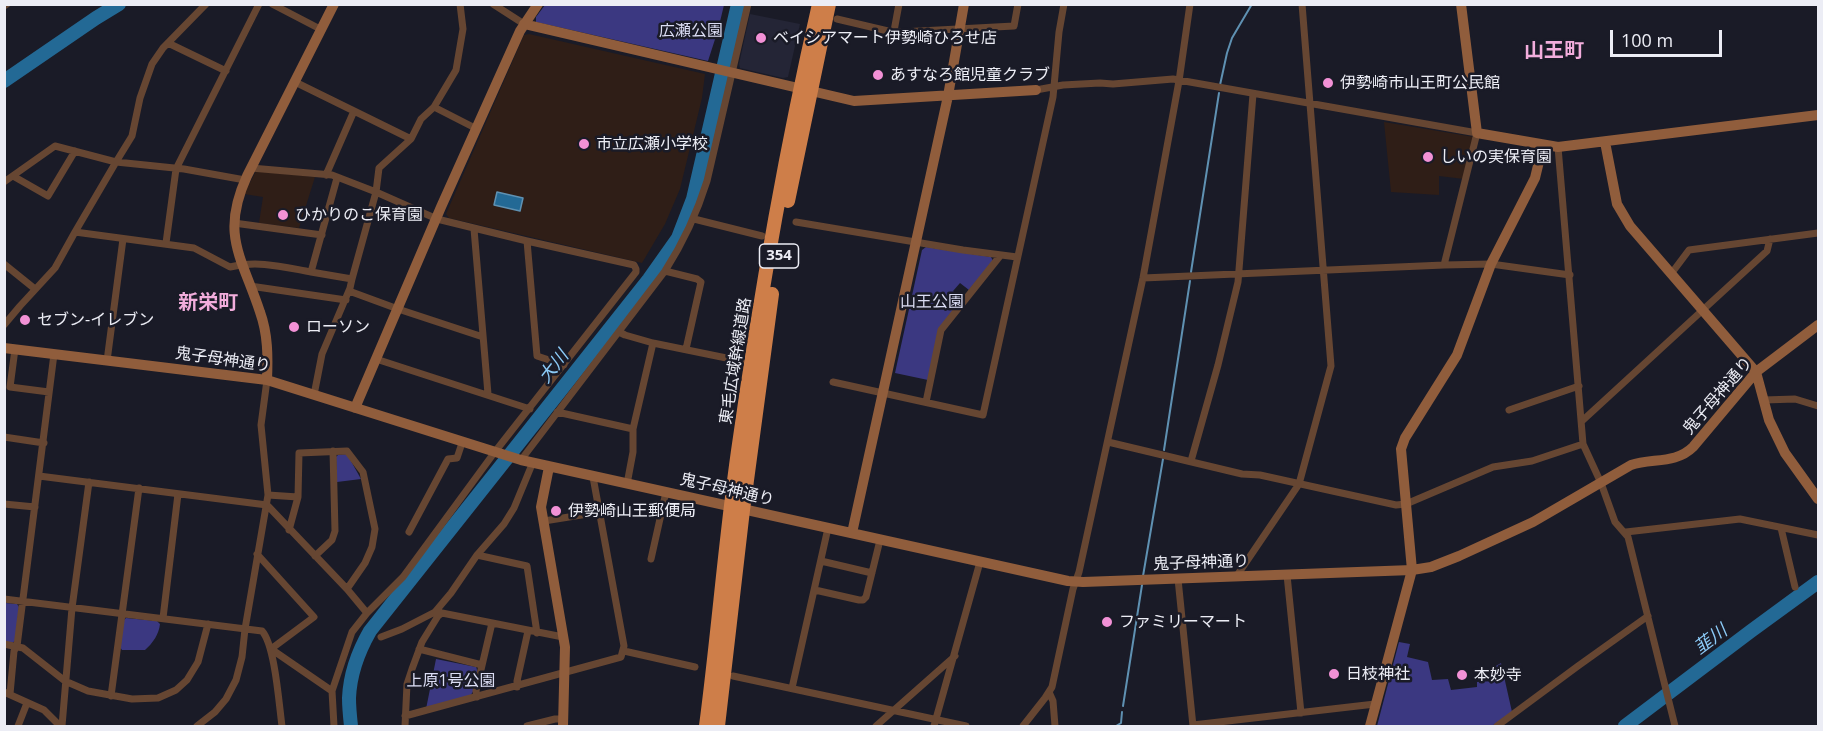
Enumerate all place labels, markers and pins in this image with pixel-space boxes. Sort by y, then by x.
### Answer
place label: ベイシアマート伊勢崎ひろせ店 [773,28,997,48]
marker: ベイシアマート伊勢崎ひろせ店 [754,31,768,45]
place label: あすなろ館児童クラブ [890,65,1050,85]
marker: あすなろ館児童クラブ [871,68,885,82]
place label: 伊勢崎市山王町公民館 [1340,73,1500,93]
marker: 伊勢崎市山王町公民館 [1321,76,1335,90]
place label: 市立広瀬小学校 [596,134,708,154]
marker: 市立広瀬小学校 [577,137,591,151]
place label: しいの実保育園 [1440,147,1552,167]
marker: しいの実保育園 [1421,150,1435,164]
place label: ひかりのこ保育園 [295,205,423,225]
marker: ひかりのこ保育園 [276,208,290,222]
place label: セブン-イレブン [37,310,154,330]
marker: セブン-イレブン [18,313,32,327]
place label: ローソン [306,317,370,337]
marker: ローソン [287,320,301,334]
place label: 伊勢崎山王郵便局 [568,501,696,521]
marker: 伊勢崎山王郵便局 [549,504,563,518]
place label: ファミリーマート [1119,612,1247,632]
marker: ファミリーマート [1100,615,1114,629]
place label: 日枝神社 [1346,664,1410,684]
place label: 本妙寺 [1474,665,1522,685]
marker: 日枝神社 [1327,667,1341,681]
marker: 本妙寺 [1455,668,1469,682]

